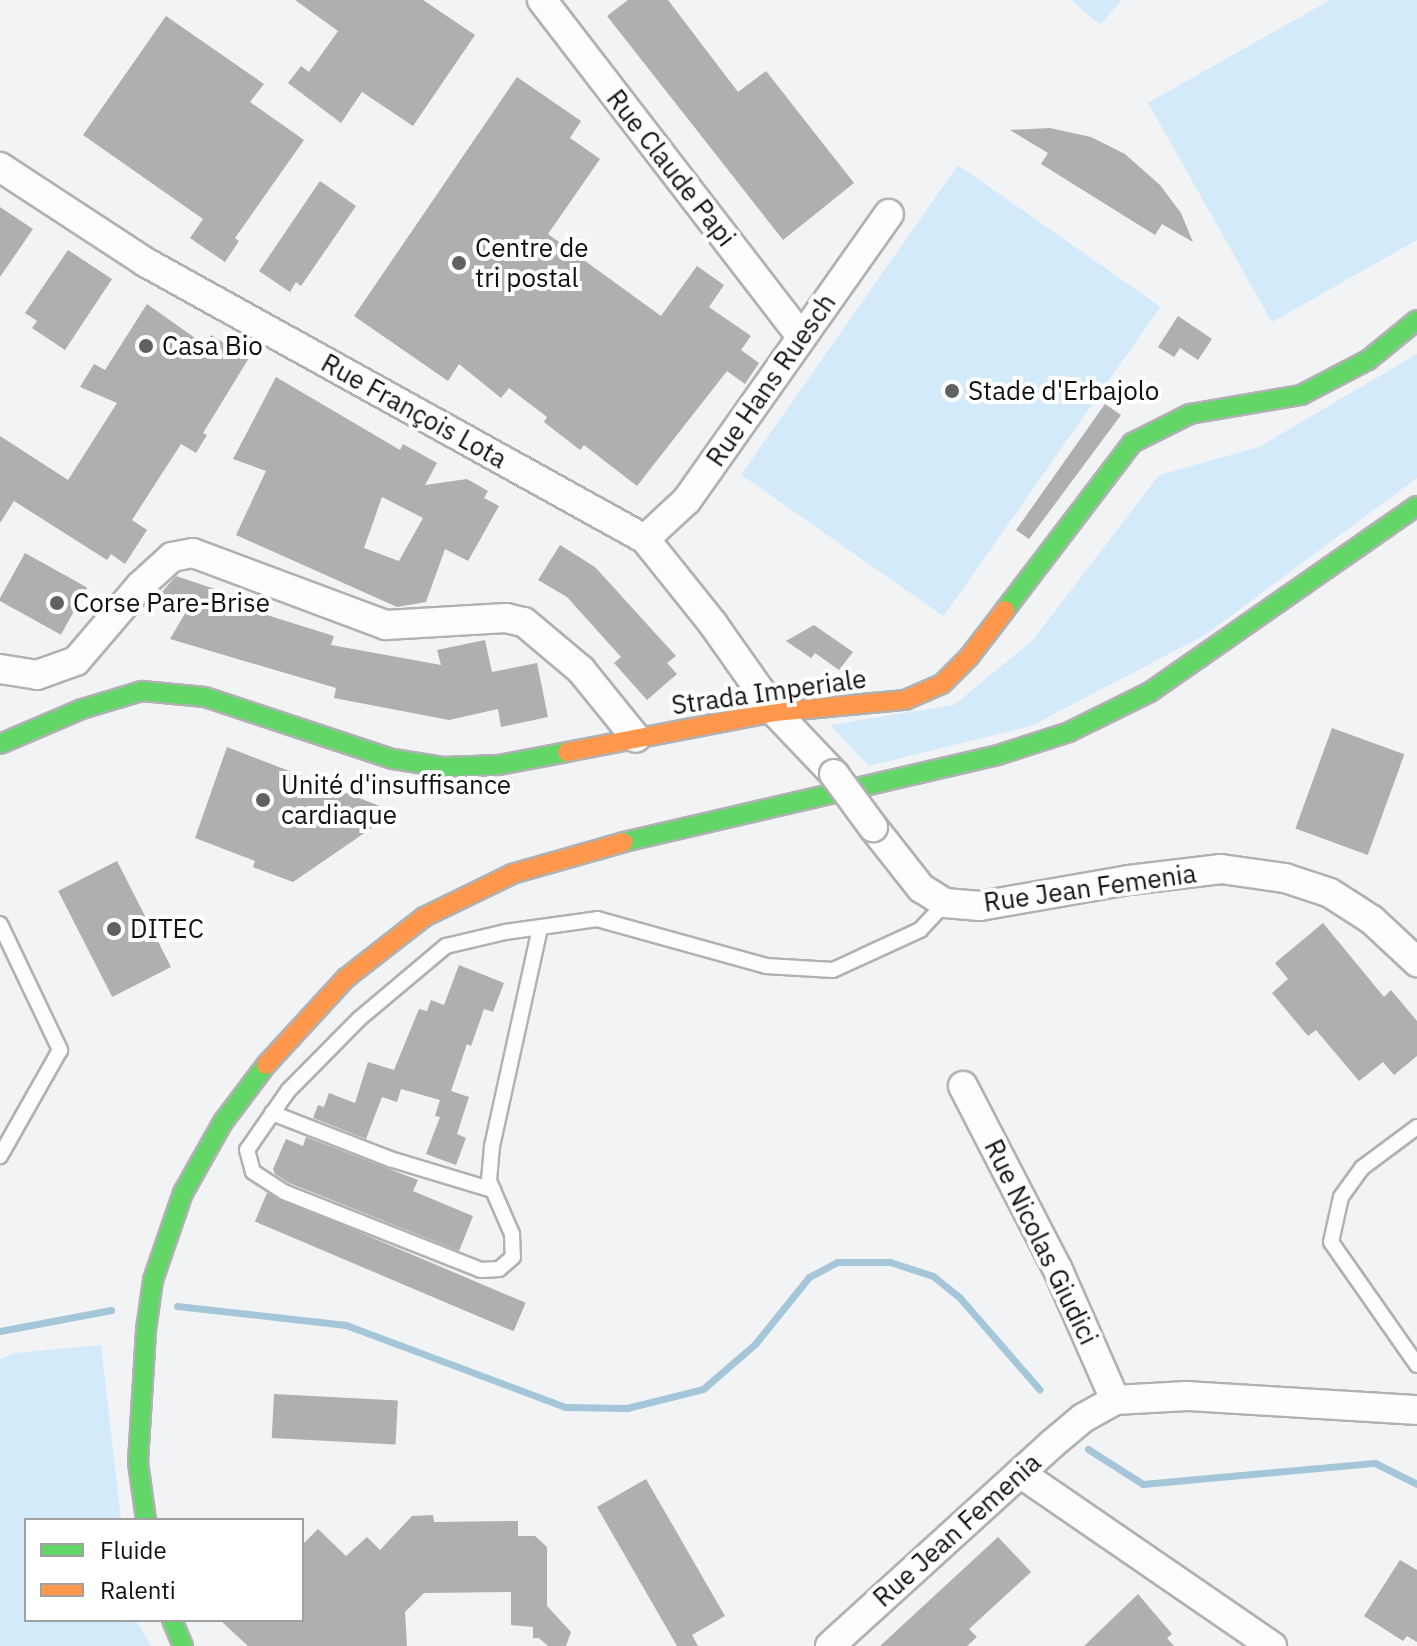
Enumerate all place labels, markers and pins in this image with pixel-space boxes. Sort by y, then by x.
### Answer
place label: Centre de tri postal [475,232,588,294]
marker: Centre de tri postal [450,254,468,272]
place label: Casa Bio [162,330,263,362]
marker: Casa Bio [137,337,155,355]
place label: Stade d'Erbajolo [968,375,1159,407]
marker: Stade d'Erbajolo [943,382,961,400]
place label: Corse Pare-Brise [73,587,270,619]
marker: Corse Pare-Brise [48,594,66,612]
place label: Unité d'insuffisance cardiaque [281,769,511,830]
marker: Unité d'insuffisance cardiaque [252,789,274,811]
place label: DITEC [130,913,204,945]
marker: DITEC [105,920,123,938]

